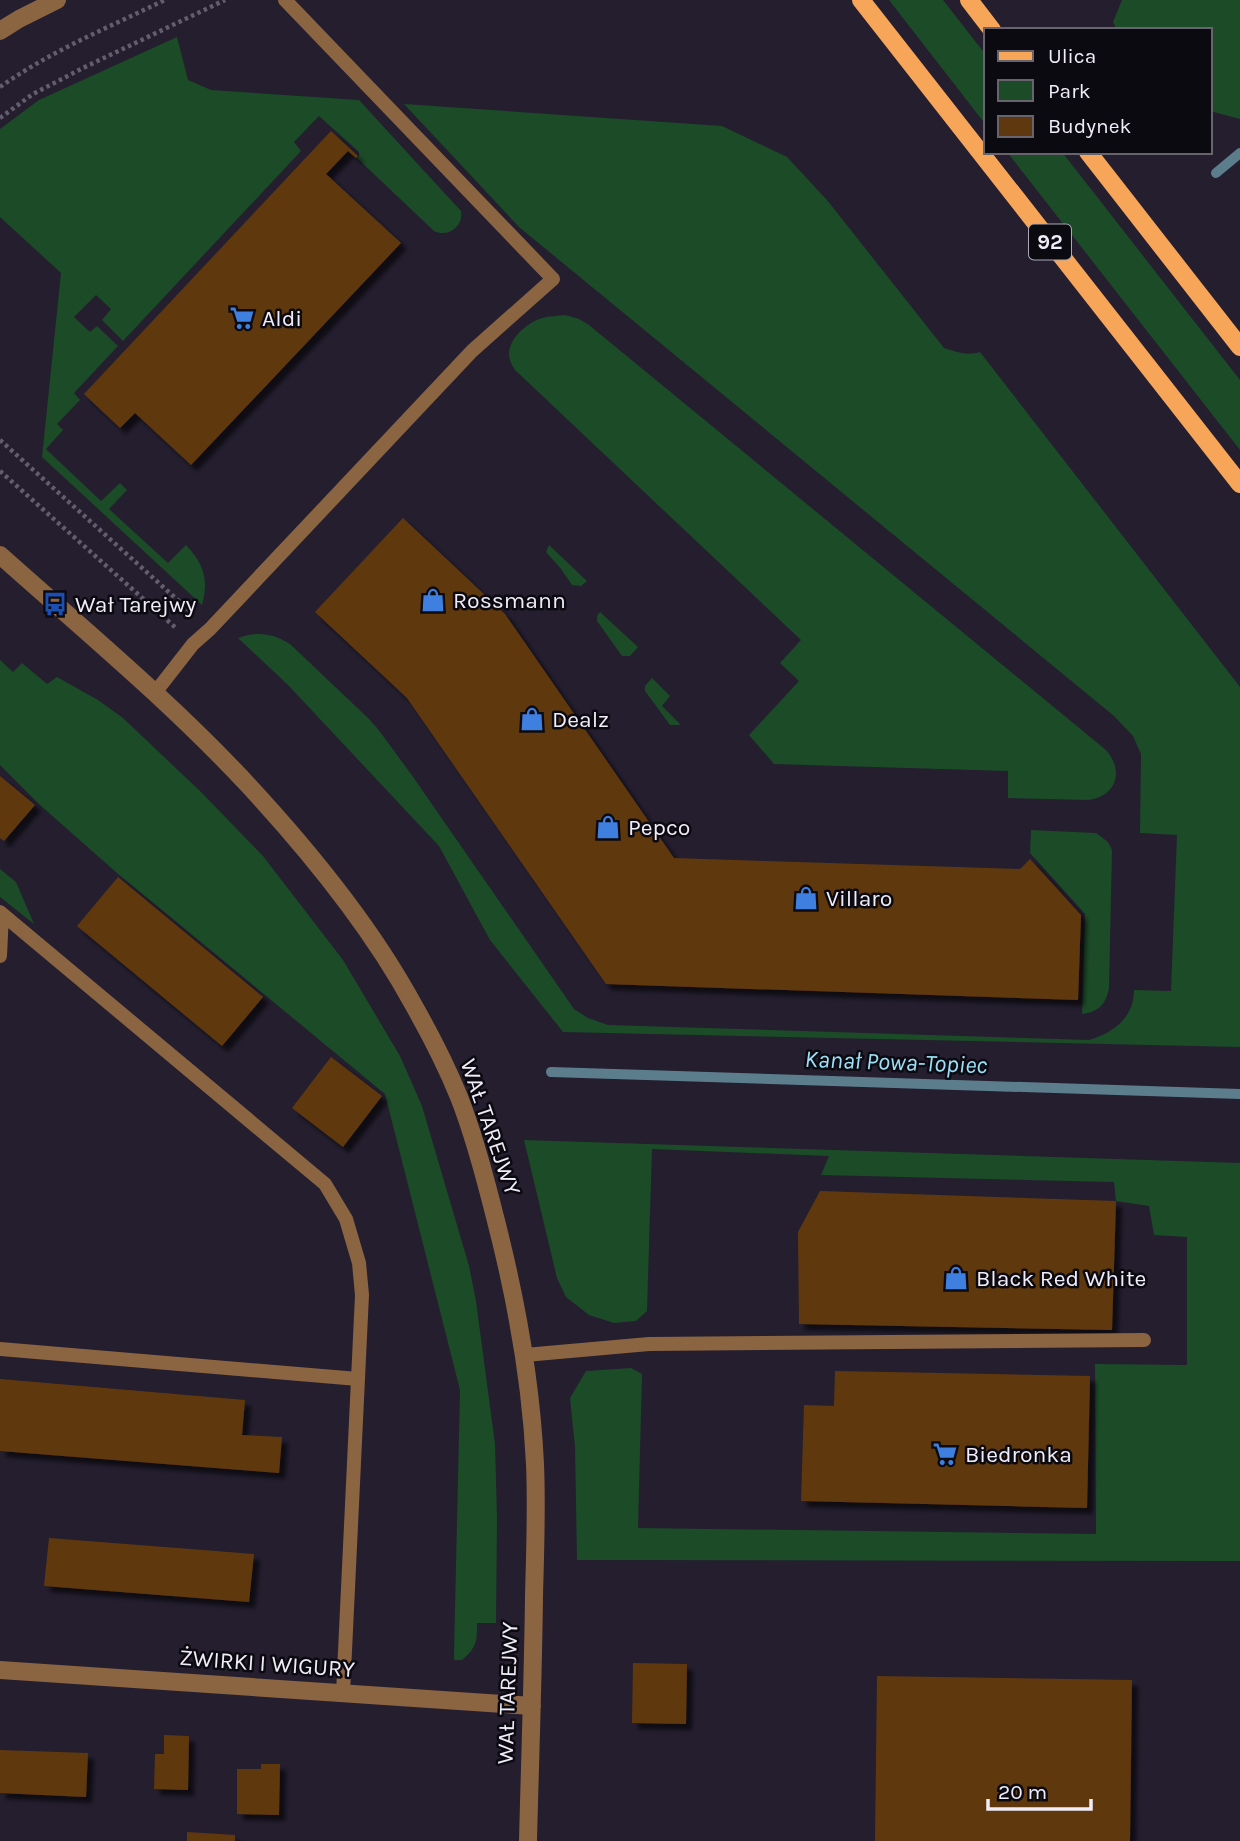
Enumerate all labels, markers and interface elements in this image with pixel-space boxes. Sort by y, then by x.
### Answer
legend [984,28,1212,154]
text: Ulica [1048,44,1096,68]
text: Park [1048,79,1091,103]
text: Budynek [1048,114,1131,138]
road number: 92 [1029,224,1071,260]
supermarket icon: Aldi [228,304,256,332]
place label: Aldi [262,305,302,332]
shop icon: Rossmann [419,586,447,614]
place label: Rossmann [453,587,566,614]
bus stop icon: Wał Tarejwy [41,590,69,618]
place label: Wał Tarejwy [75,591,197,618]
shop icon: Dealz [518,705,546,733]
place label: Dealz [552,706,609,733]
shop icon: Pepco [594,813,622,841]
place label: Pepco [628,814,690,841]
shop icon: Villaro [792,884,820,912]
place label: Villaro [826,885,892,912]
water label: Kanał Powa-Topiec [804,1045,988,1079]
street label: WAŁ TAREJWY [455,1055,527,1199]
shop icon: Black Red White [942,1264,970,1292]
place label: Black Red White [976,1265,1146,1292]
supermarket icon: Biedronka [931,1440,959,1468]
place label: Biedronka [965,1441,1072,1468]
street label: WAŁ TAREJWY [492,1621,523,1765]
street label: ŻWIRKI I WIGURY [178,1644,356,1683]
scale bar [988,1768,1091,1812]
text: 20 m [998,1780,1047,1804]

